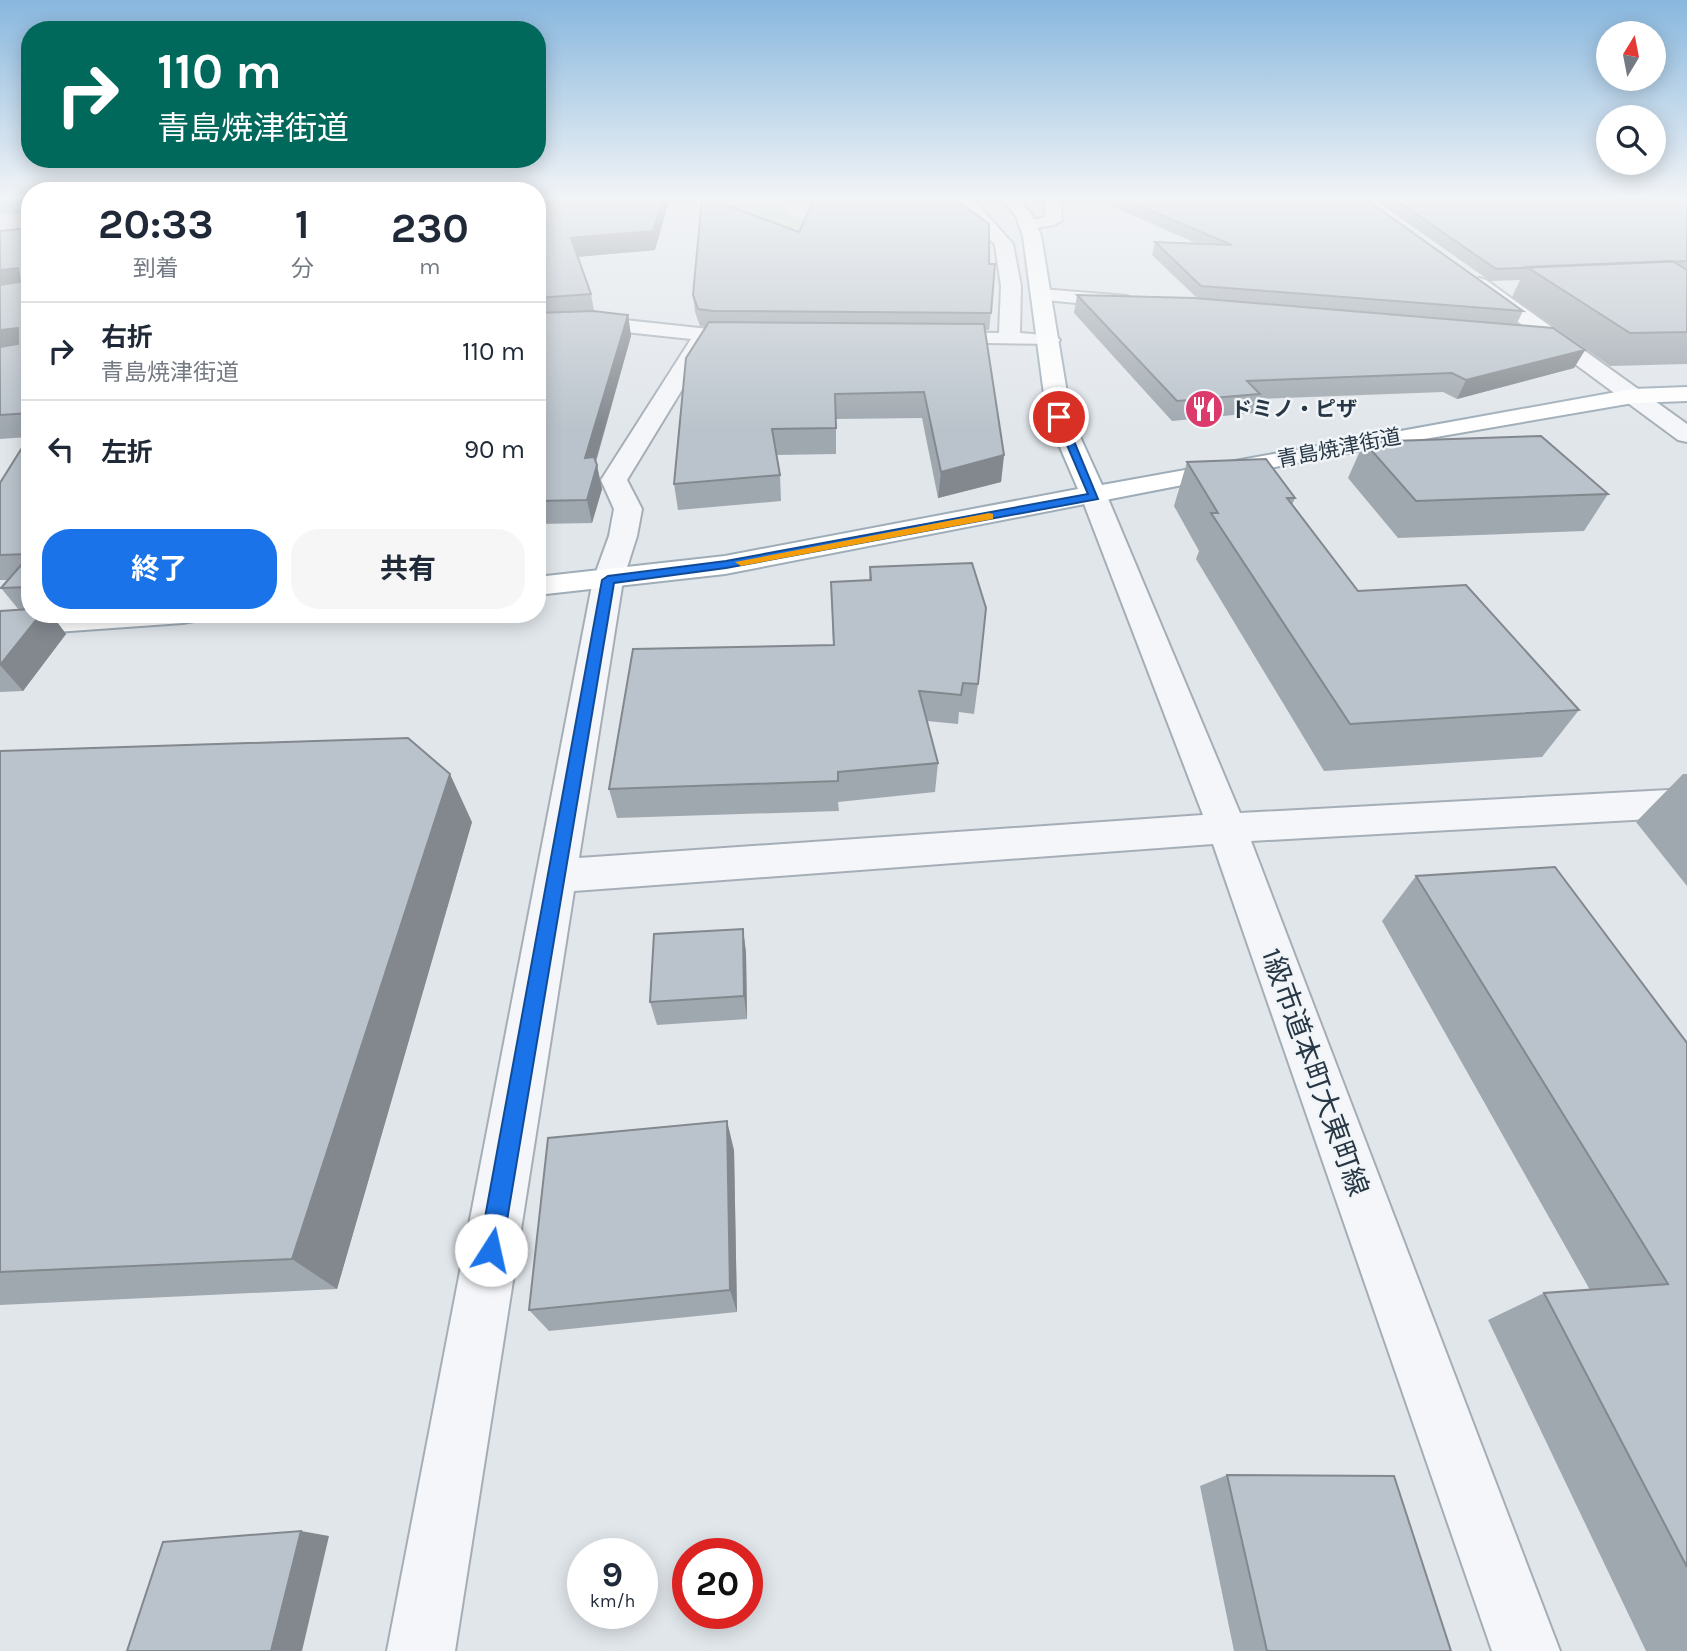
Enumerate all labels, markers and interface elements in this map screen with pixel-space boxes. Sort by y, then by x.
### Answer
north arrow [1596,21,1666,91]
map controls [1596,21,1666,175]
text: 110 m [157,43,282,100]
icon: right [42,49,133,140]
button: search [1596,105,1666,175]
text: 青島焼津街道 [157,110,349,147]
text: 20:33 [98,199,214,249]
text: 1 [295,199,310,249]
text: 230 [391,203,469,253]
text: m [419,253,441,280]
text: 到着 [133,255,179,282]
text: 分 [291,255,314,282]
text: 右折 [101,322,153,353]
icon: right [42,332,80,370]
text: 110 m [462,336,525,367]
text: 青島焼津街道 [101,359,239,386]
pin [1029,387,1089,447]
restaurant icon: ドミノ・ピザ [1183,388,1225,430]
place label: ドミノ・ピザ [1231,397,1357,421]
icon: arrive [1040,398,1078,436]
street label: 青島焼津街道 [1275,424,1403,472]
icon: left [42,430,80,468]
text: 90 m [464,434,525,465]
text: 左折 [101,437,153,468]
button: 終了 [42,529,277,609]
button: 共有 [291,529,525,609]
street label: 1級市道本町大東町線 [1255,944,1375,1200]
position arrow [454,1213,528,1287]
speed limit sign: 20 [672,1538,763,1629]
text: 9 [602,1554,623,1595]
text: km/h [590,1590,635,1612]

